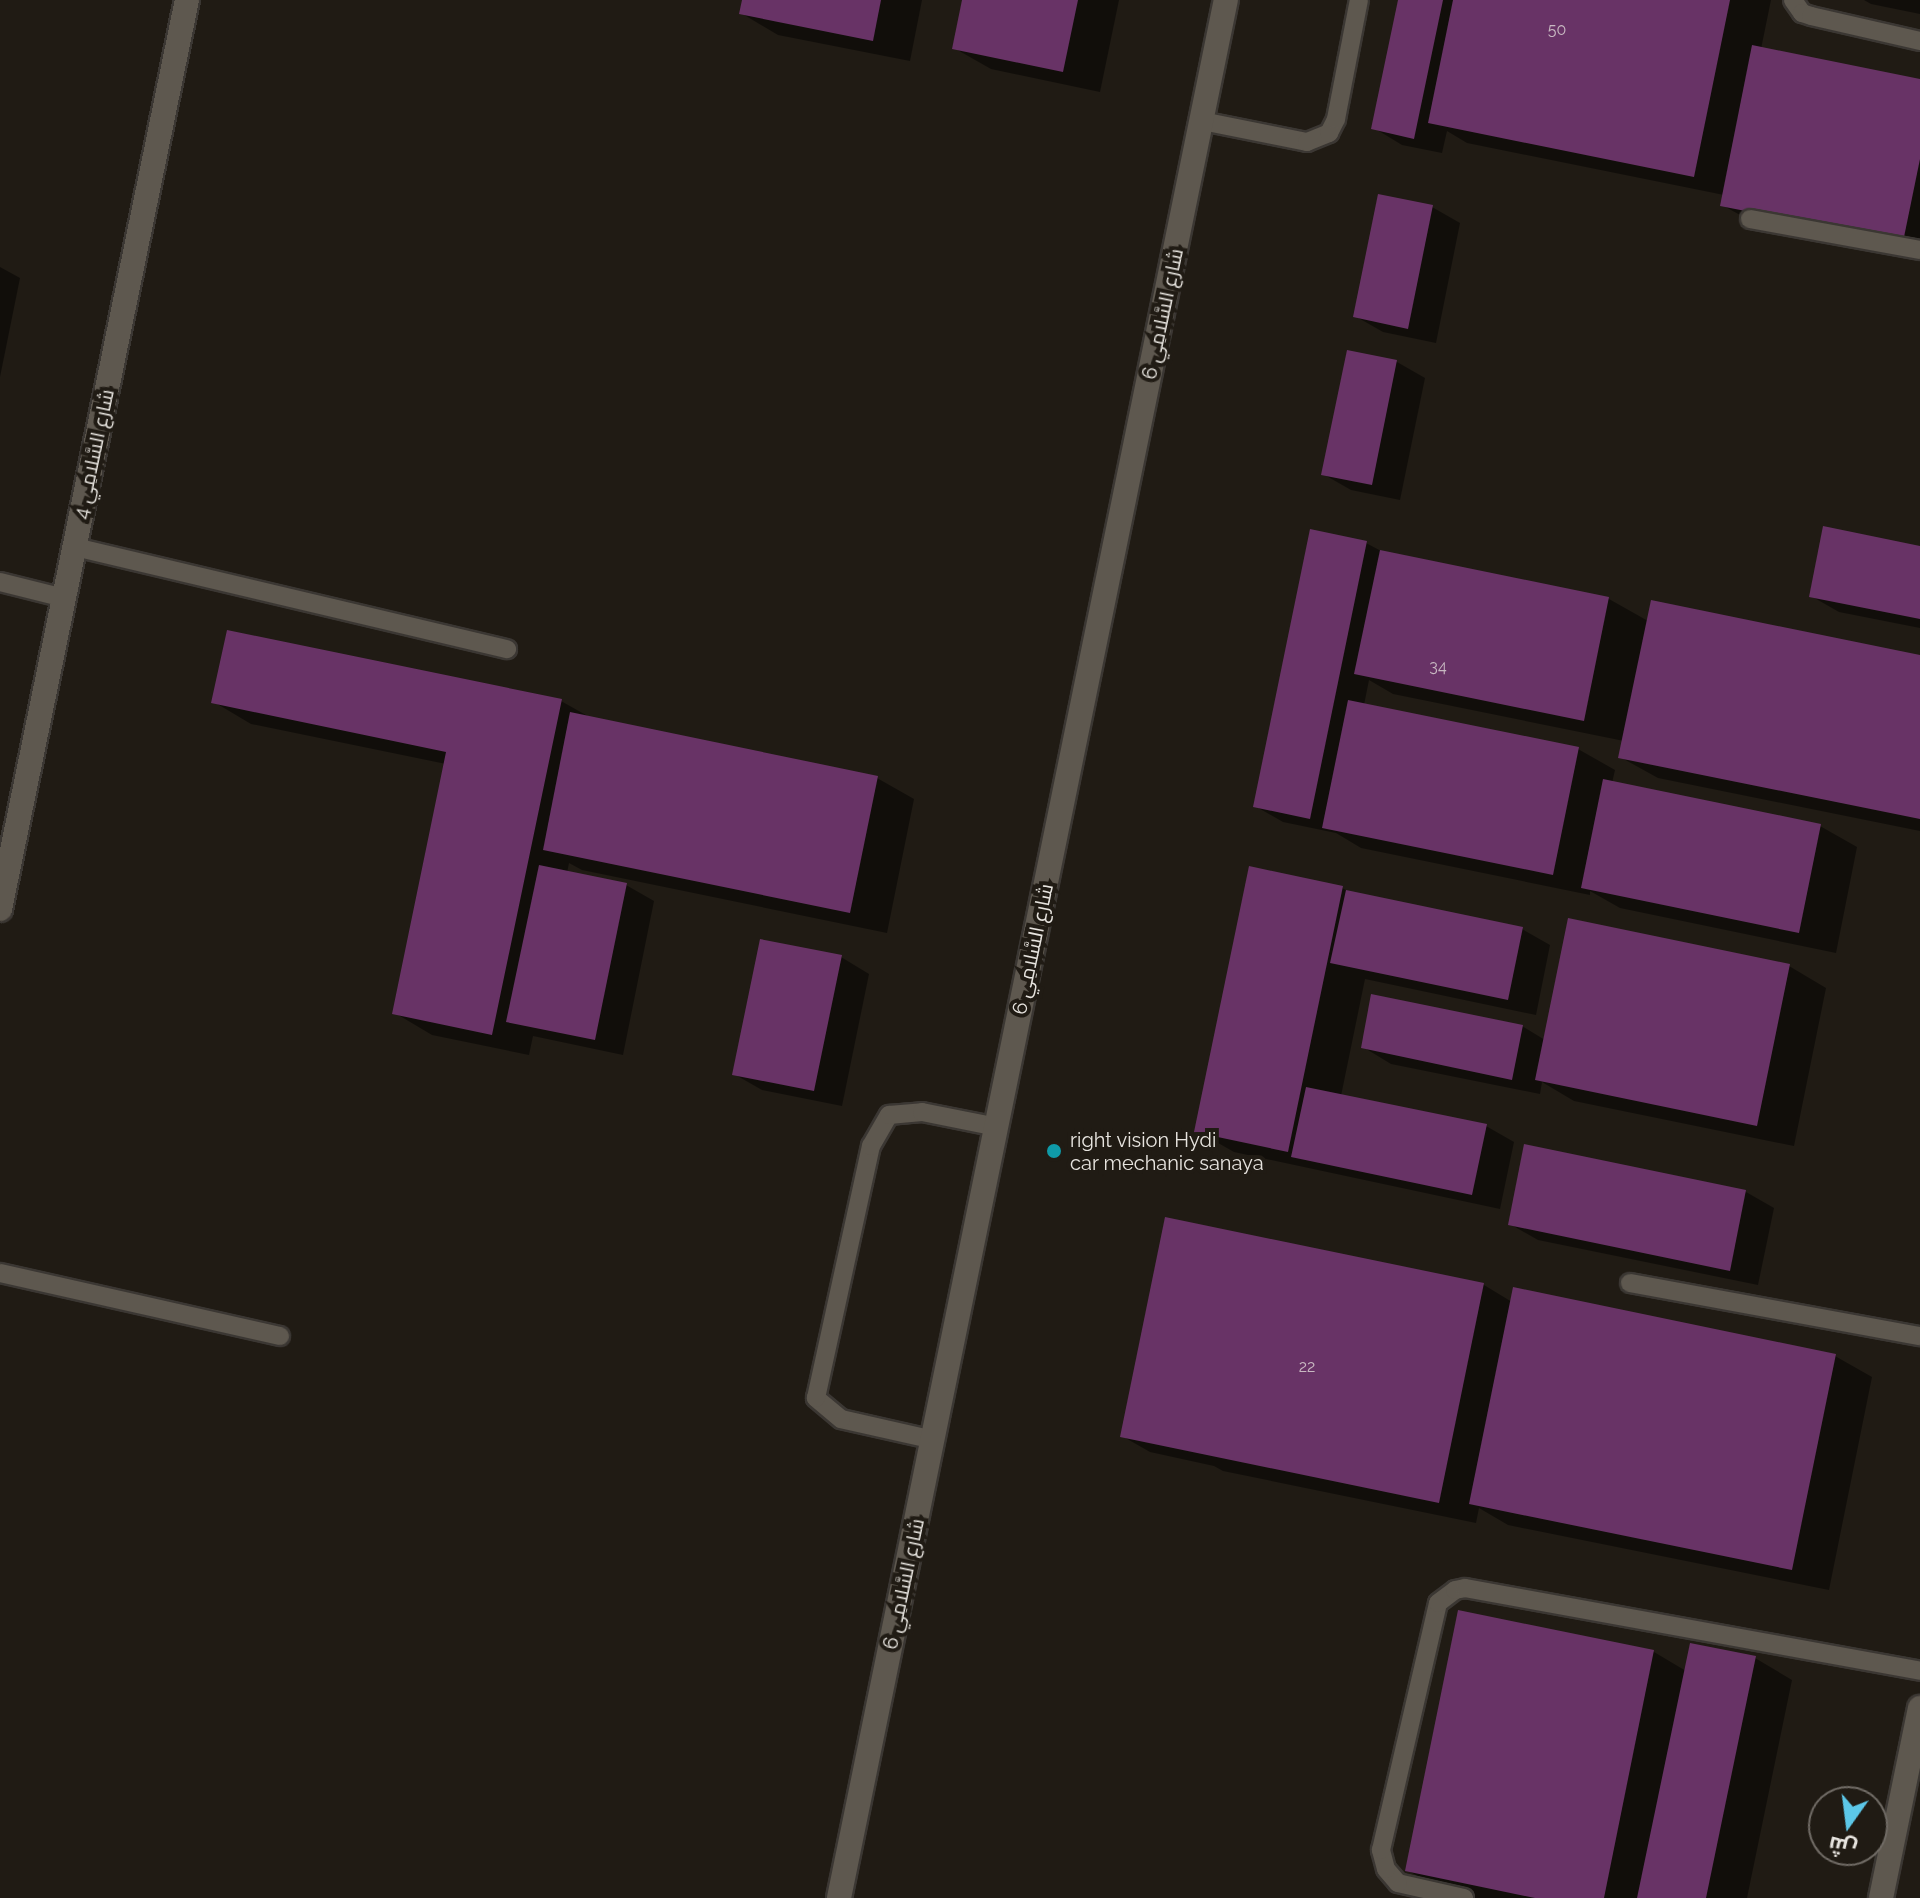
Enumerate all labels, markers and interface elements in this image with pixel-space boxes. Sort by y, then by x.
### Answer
house number: 50 [1548,20,1566,40]
street label: شارع السَّلامِي 6 [1137,246,1189,382]
street label: شارع السَّلامِي 4 [69,387,119,521]
house number: 34 [1429,657,1447,677]
street label: شارع السَّلامِي 6 [1007,881,1059,1017]
place label: right vision Hydi car mechanic sanaya [1070,1128,1264,1175]
marker: right vision Hydi car mechanic sanaya [1045,1142,1063,1160]
house number: 22 [1299,1357,1315,1377]
street label: شارع السَّلامِي 6 [878,1516,930,1652]
north arrow [1808,1786,1888,1866]
text: ش [1826,1831,1860,1863]

